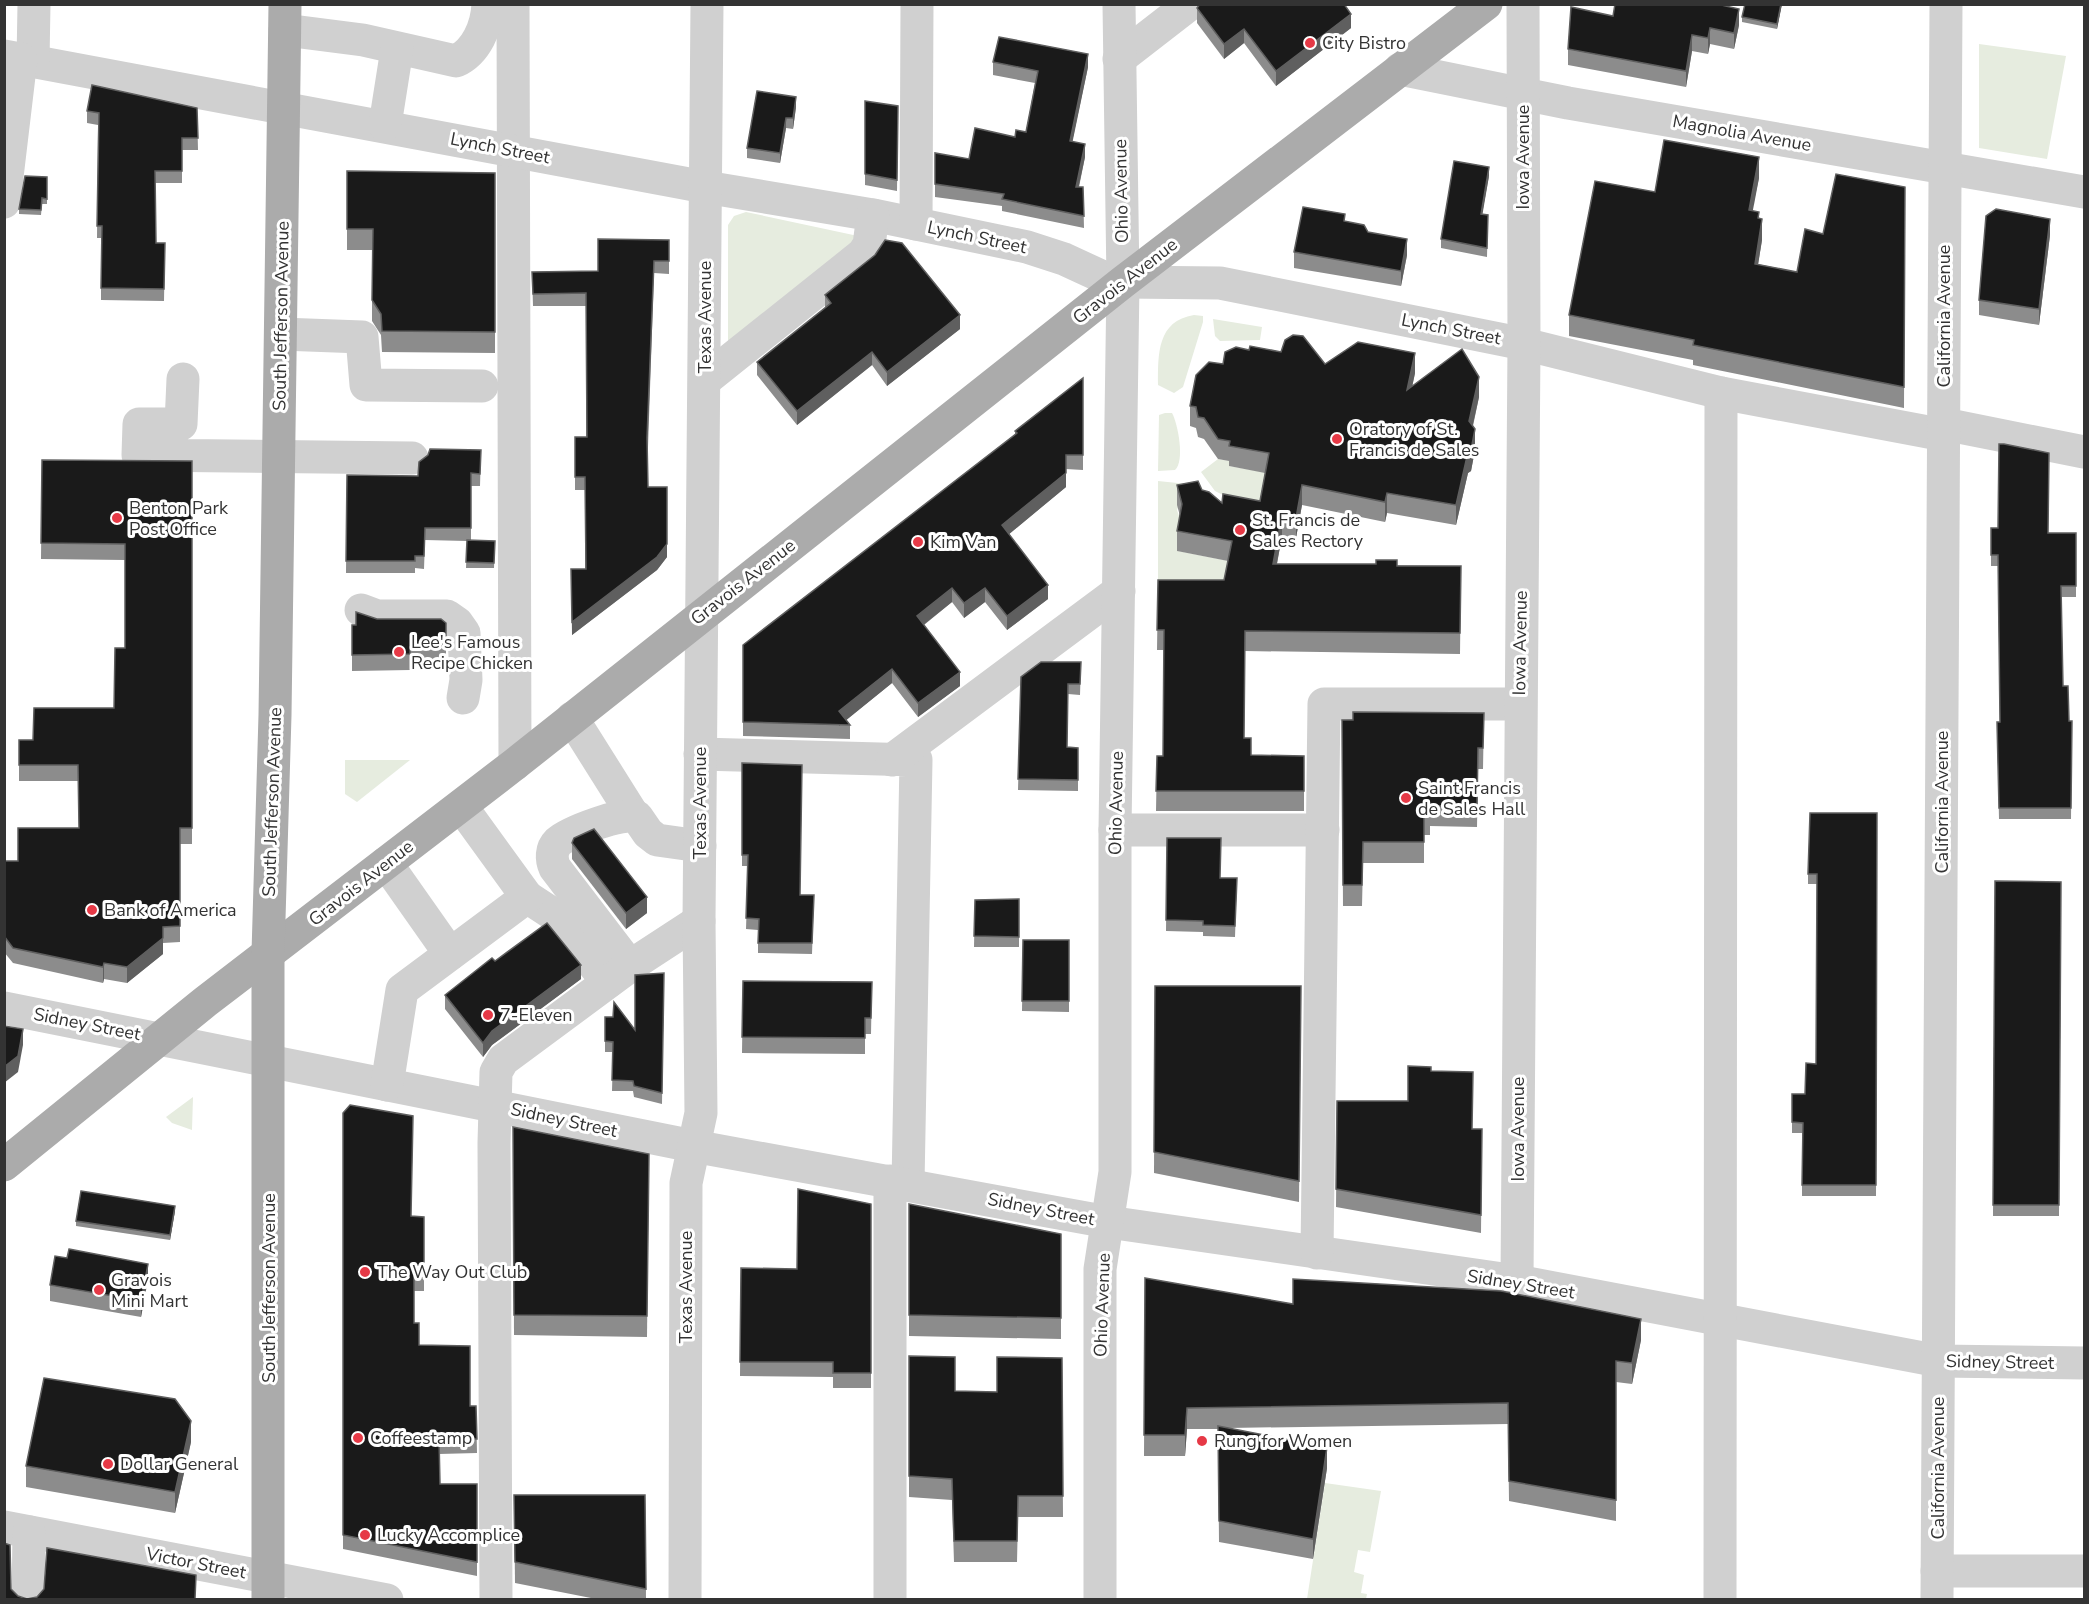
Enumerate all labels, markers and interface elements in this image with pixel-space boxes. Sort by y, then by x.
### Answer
place label: City Bistro [1322,31,1406,55]
marker: City Bistro [1303,36,1317,50]
street label: Iowa Avenue [1511,105,1535,209]
street label: Magnolia Avenue [1671,109,1813,157]
street label: Lynch Street [448,127,552,170]
street label: Ohio Avenue [1108,139,1134,243]
street label: Lynch Street [925,215,1029,259]
street label: South Jefferson Avenue [267,221,295,411]
street label: Gravois Avenue [1068,233,1182,329]
street label: California Avenue [1932,245,1956,387]
street label: Texas Avenue [693,261,717,373]
street label: Lynch Street [1399,308,1503,351]
place label: Oratory of St. Francis de Sales [1349,417,1479,462]
marker: Oratory of St. Francis de Sales [1330,432,1344,446]
place label: Benton Park Post Office [129,496,229,541]
place label: St. Francis de Sales Rectory [1252,508,1364,553]
marker: Benton Park Post Office [110,511,124,525]
marker: St. Francis de Sales Rectory [1233,523,1247,537]
place label: Kim Van [930,530,997,554]
street label: Gravois Avenue [686,534,800,630]
marker: Kim Van [911,535,925,549]
street label: Iowa Avenue [1507,590,1533,696]
place label: Lee's Famous Recipe Chicken [411,630,533,675]
marker: Lee's Famous Recipe Chicken [392,645,406,659]
street label: South Jefferson Avenue [257,707,287,897]
street label: California Avenue [1930,731,1954,873]
street label: Texas Avenue [688,747,712,859]
street label: Ohio Avenue [1103,751,1129,855]
place label: Saint Francis de Sales Hall [1418,776,1526,821]
marker: Saint Francis de Sales Hall [1399,791,1413,805]
street label: Gravois Avenue [304,835,418,931]
place label: Bank of America [104,898,237,922]
marker: Bank of America [85,903,99,917]
street label: Sidney Street [31,1002,143,1046]
place label: 7-Eleven [500,1003,573,1027]
marker: 7-Eleven [481,1008,495,1022]
street label: Iowa Avenue [1506,1077,1530,1181]
street label: Sidney Street [508,1097,620,1143]
street label: Sidney Street [985,1187,1097,1231]
street label: South Jefferson Avenue [257,1193,281,1383]
street label: Texas Avenue [674,1231,698,1343]
street label: Ohio Avenue [1088,1253,1116,1357]
place label: The Way Out Club [377,1260,527,1284]
street label: Sidney Street [1466,1264,1577,1304]
marker: The Way Out Club [358,1265,372,1279]
place label: Gravois Mini Mart [111,1268,188,1313]
marker: Gravois Mini Mart [92,1283,106,1297]
street label: Sidney Street [1946,1349,2055,1375]
street label: California Avenue [1926,1397,1950,1539]
place label: Coffeestamp [370,1426,472,1450]
place label: Rung for Women [1214,1429,1352,1453]
marker: Coffeestamp [351,1431,365,1445]
marker: Rung for Women [1195,1434,1209,1448]
place label: Dollar General [120,1452,239,1476]
marker: Dollar General [101,1457,115,1471]
place label: Lucky Accomplice [377,1523,520,1547]
marker: Lucky Accomplice [358,1528,372,1542]
street label: Victor Street [143,1541,249,1585]

